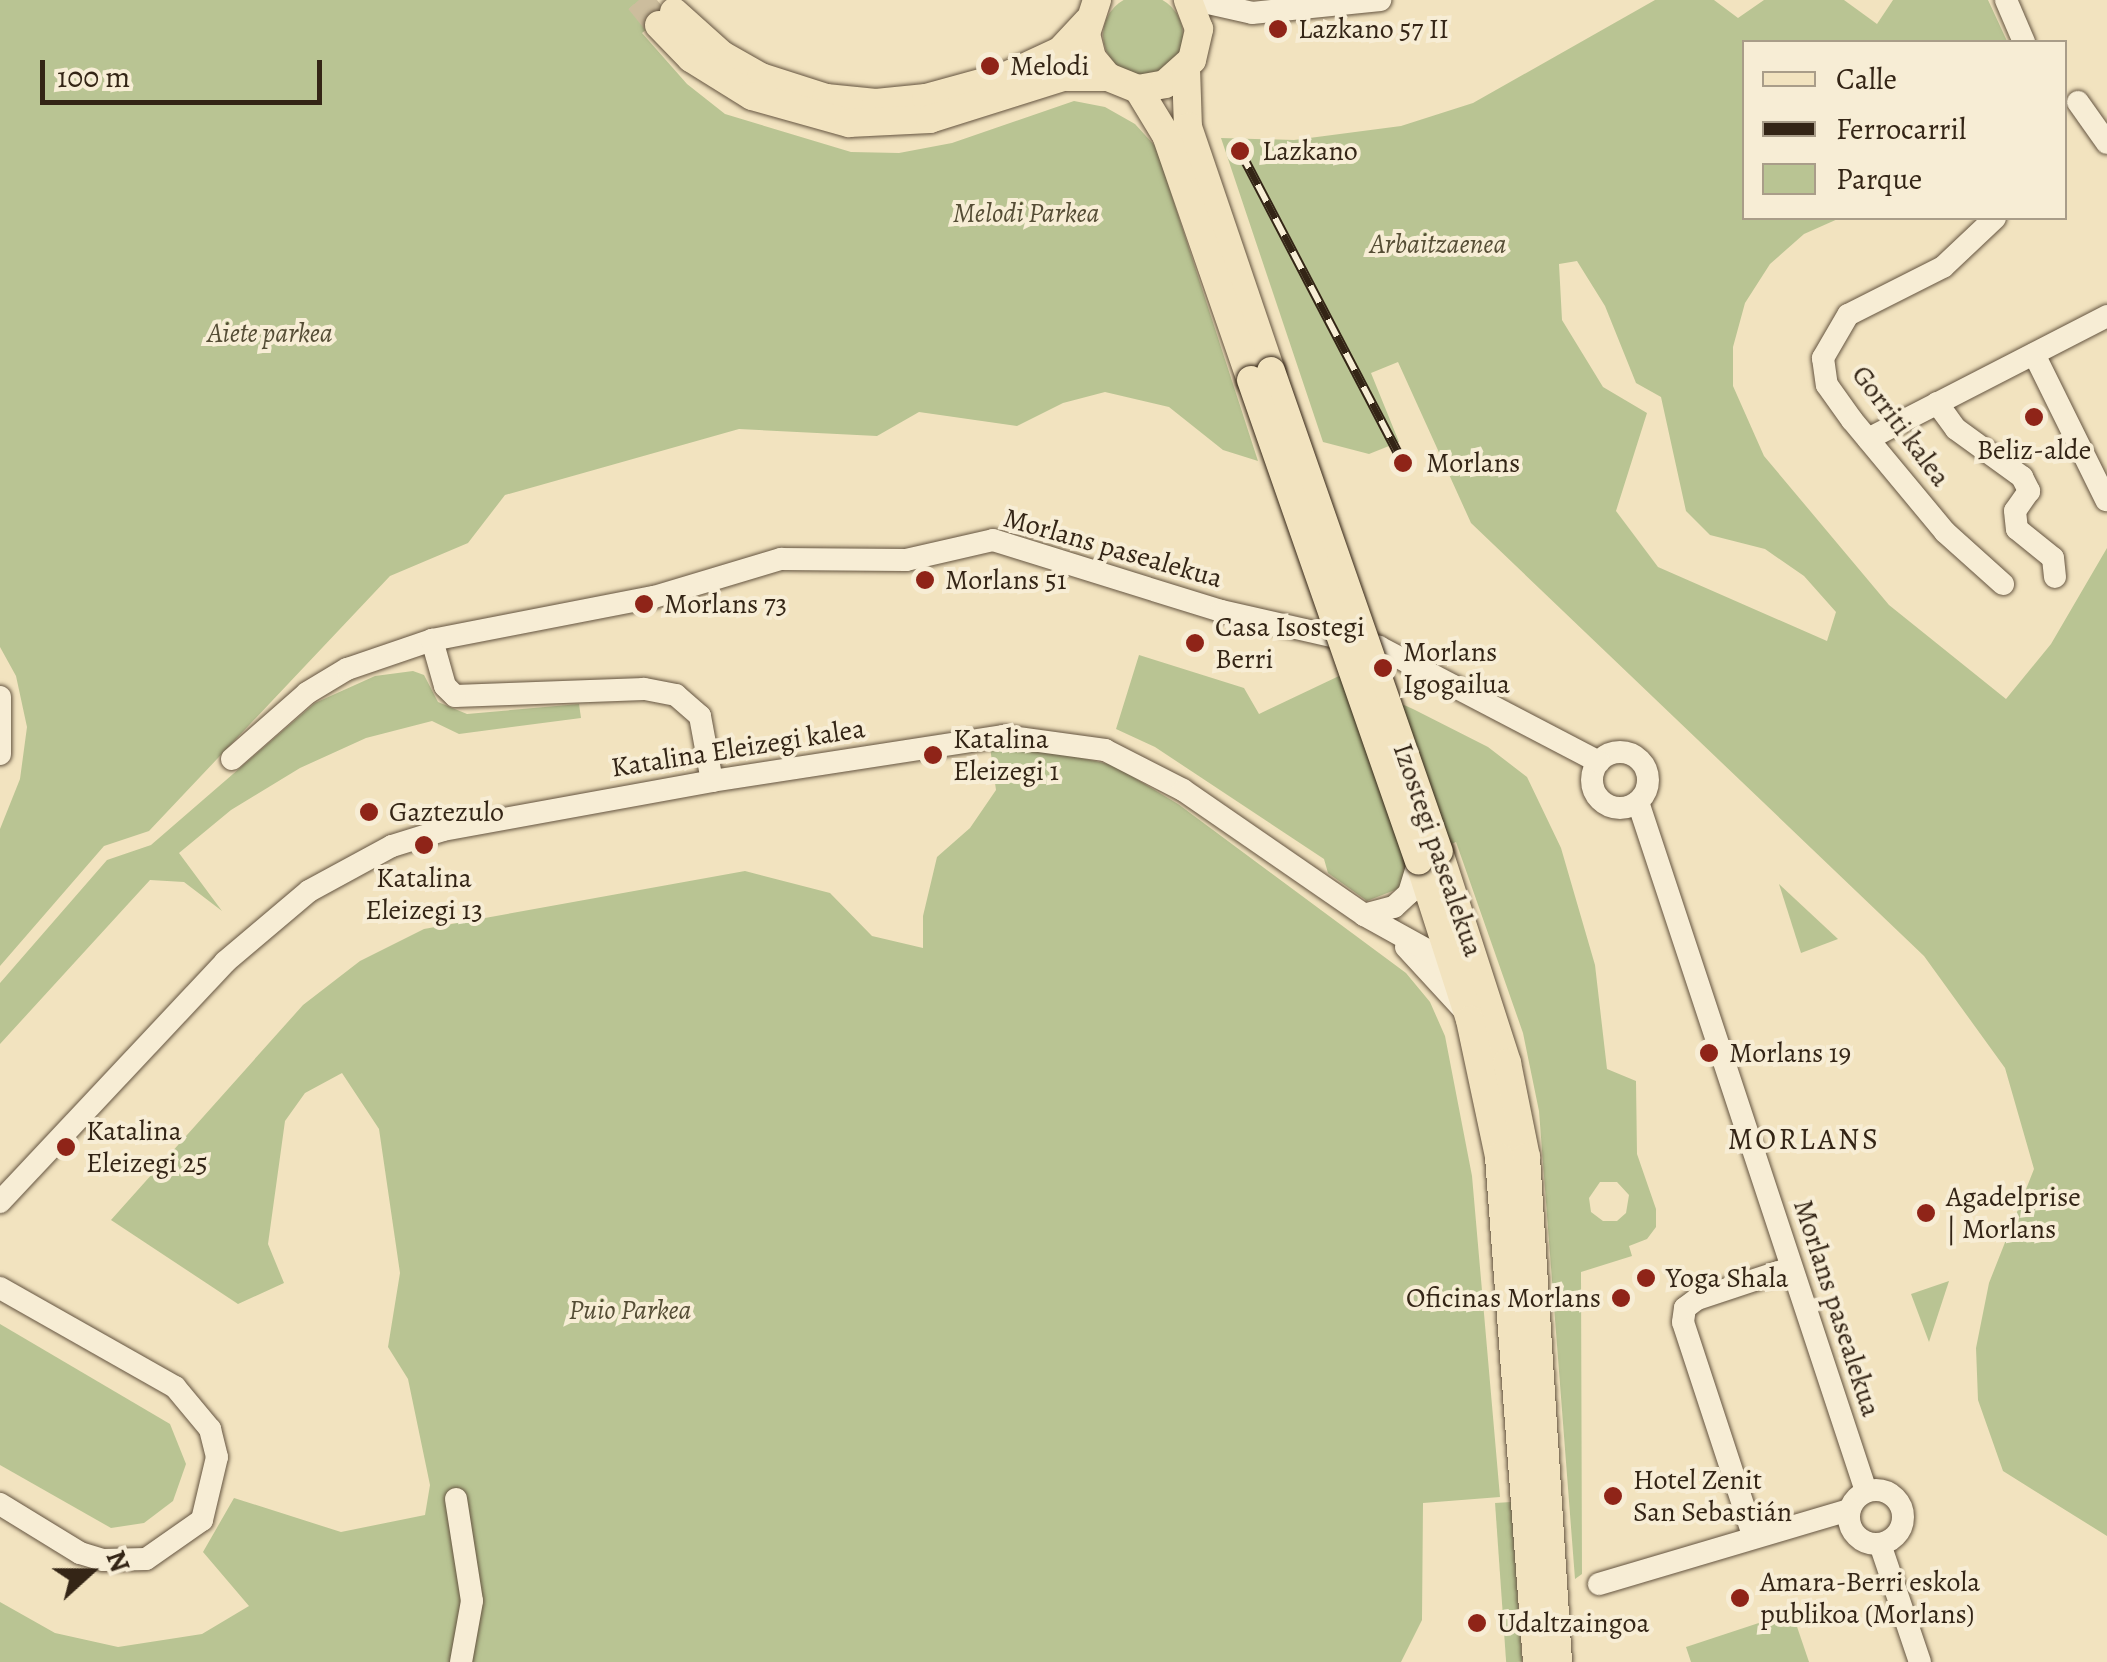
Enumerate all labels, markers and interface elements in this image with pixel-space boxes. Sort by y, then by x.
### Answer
place label: Lazkano 57 II [1298,12,1449,46]
marker: Lazkano 57 II [1267,18,1289,40]
scale bar [45,40,328,102]
legend [1742,40,2067,220]
place label: Melodi [1010,49,1089,83]
marker: Melodi [979,55,1001,77]
text: 100 m [57,57,130,97]
text: Calle [1836,59,1897,99]
text: Ferrocarril [1836,109,1966,149]
place label: Lazkano [1262,134,1358,168]
marker: Lazkano [1227,138,1253,164]
text: Parque [1836,159,1922,199]
park label: Melodi Parkea [953,196,1099,230]
park label: Arbaitzaenea [1370,227,1506,261]
park label: Aiete parkea [207,316,333,350]
street label: Gorriti kalea [1845,359,1957,493]
marker: Beliz-alde [2023,406,2045,428]
place label: Beliz-alde [1977,433,2091,467]
place label: Morlans [1426,446,1520,480]
marker: Morlans [1390,450,1416,476]
street label: Morlans pasealekua [1000,501,1226,595]
place label: Morlans 51 [945,563,1066,597]
marker: Morlans 51 [914,569,936,591]
place label: Morlans 73 [664,587,787,621]
marker: Morlans 73 [633,593,655,615]
place label: Casa Isostegi Berri [1215,610,1365,676]
marker: Casa Isostegi Berri [1184,632,1206,654]
place label: Morlans Igogailua [1403,635,1510,701]
marker: Morlans Igogailua [1372,657,1394,679]
street label: Katalina Eleizegi kalea [609,711,867,785]
place label: Katalina Eleizegi 1 [953,722,1059,788]
street label: Izostegi pasealekua [1386,739,1490,961]
marker: Katalina Eleizegi 1 [922,744,944,766]
place label: Gaztezulo [389,795,504,829]
marker: Gaztezulo [358,801,380,823]
marker: Katalina Eleizegi 13 [413,834,435,856]
place label: Katalina Eleizegi 13 [365,861,483,927]
place label: Morlans 19 [1729,1036,1851,1070]
marker: Morlans 19 [1698,1042,1720,1064]
place label: Katalina Eleizegi 25 [86,1114,208,1180]
district label: MORLANS [1728,1121,1880,1157]
marker: Katalina Eleizegi 25 [55,1136,77,1158]
place label: Agadelprise | Morlans [1946,1180,2081,1246]
street label: Morlans pasealekua [1786,1195,1888,1421]
marker: Agadelprise | Morlans [1915,1202,1937,1224]
place label: Yoga Shala [1666,1261,1789,1295]
marker: Yoga Shala [1635,1267,1657,1289]
place label: Oficinas Morlans [1406,1281,1601,1315]
marker: Oficinas Morlans [1610,1287,1632,1309]
park label: Puio Parkea [569,1293,691,1327]
place label: Hotel Zenit San Sebastián [1633,1463,1792,1529]
marker: Hotel Zenit San Sebastián [1602,1485,1624,1507]
north arrow [40,1522,140,1622]
text: N [97,1545,139,1578]
place label: Amara-Berri eskola publikoa (Morlans) [1760,1565,1980,1631]
marker: Amara-Berri eskola publikoa (Morlans) [1729,1587,1751,1609]
place label: Udaltzaingoa [1497,1606,1650,1640]
marker: Udaltzaingoa [1466,1612,1488,1634]

